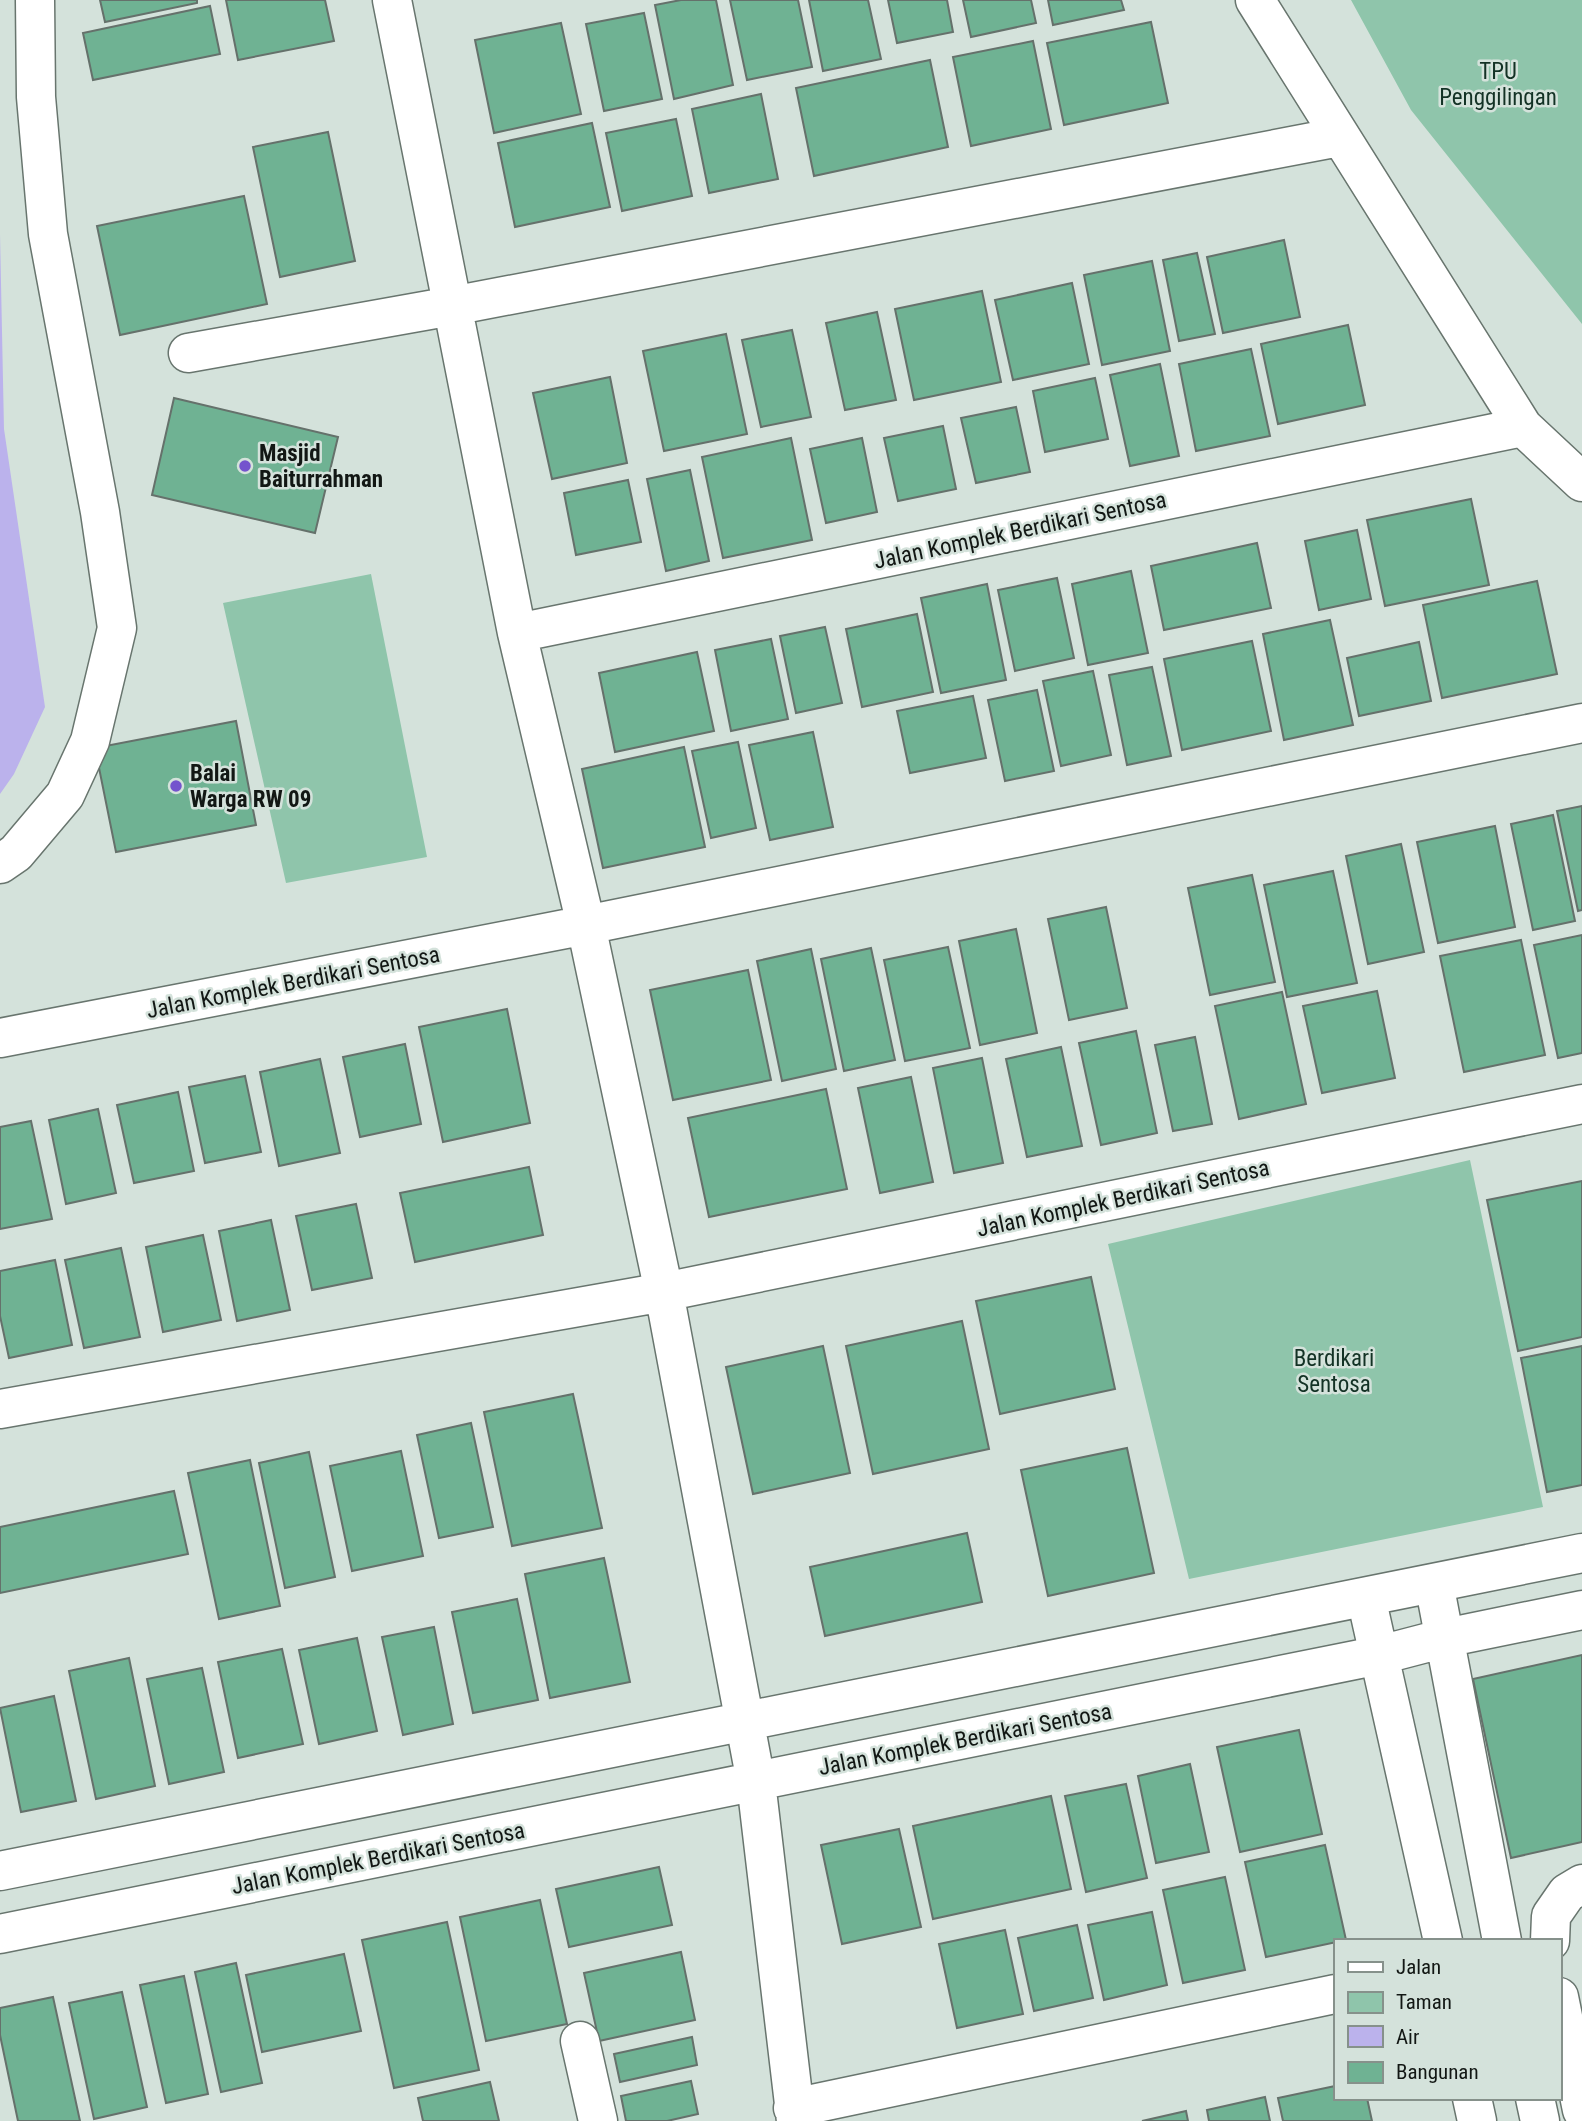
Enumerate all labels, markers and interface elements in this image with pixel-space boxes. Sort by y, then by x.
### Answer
park label: TPU Penggilingan [1439,58,1557,111]
place label: Masjid Baiturrahman [259,440,383,493]
marker: Masjid Baiturrahman [237,458,253,474]
street label: Jalan Komplek Berdikari Sentosa [871,486,1169,575]
place label: Balai Warga RW 09 [190,760,311,813]
marker: Balai Warga RW 09 [168,778,184,794]
street label: Jalan Komplek Berdikari Sentosa [144,941,442,1024]
street label: Jalan Komplek Berdikari Sentosa [974,1154,1272,1243]
park label: Berdikari Sentosa [1294,1345,1374,1398]
street label: Jalan Komplek Berdikari Sentosa [816,1698,1114,1781]
street label: Jalan Komplek Berdikari Sentosa [229,1817,527,1900]
legend [1334,1939,1561,2100]
text: Jalan [1396,1955,1441,1979]
text: Taman [1396,1990,1452,2014]
text: Air [1396,2025,1419,2049]
text: Bangunan [1396,2060,1479,2084]

